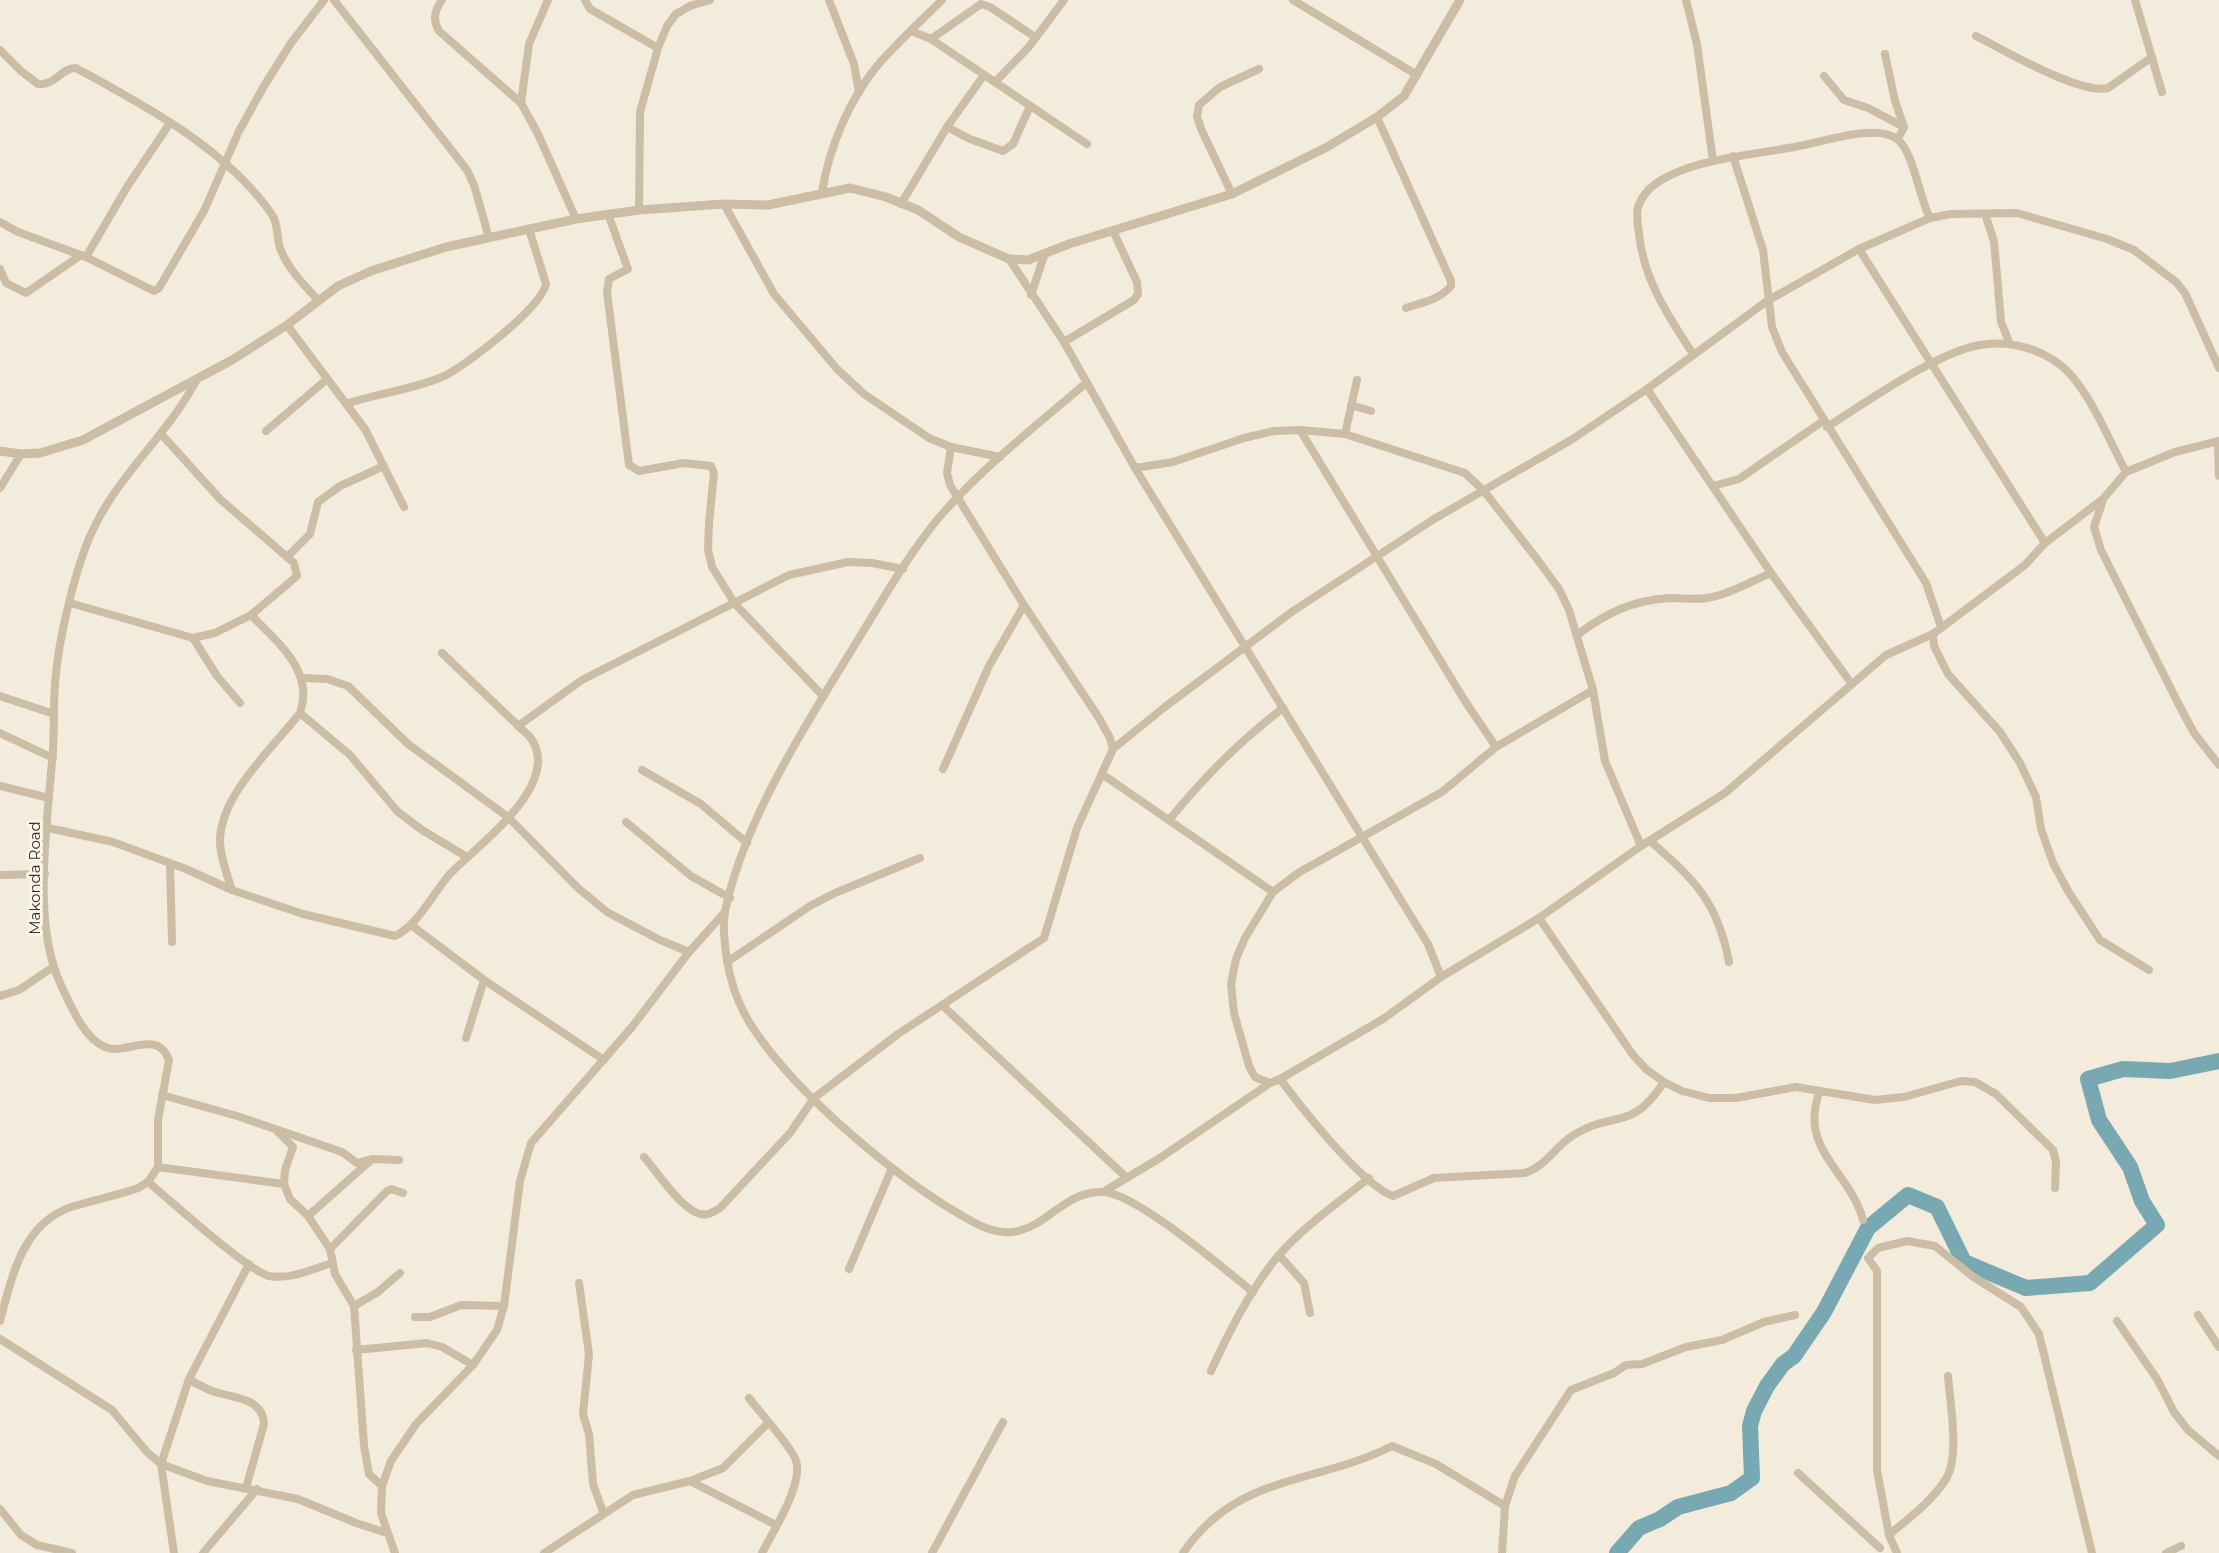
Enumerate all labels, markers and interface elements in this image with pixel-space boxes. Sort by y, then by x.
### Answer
street label: Makonda Road [25,821,44,935]

